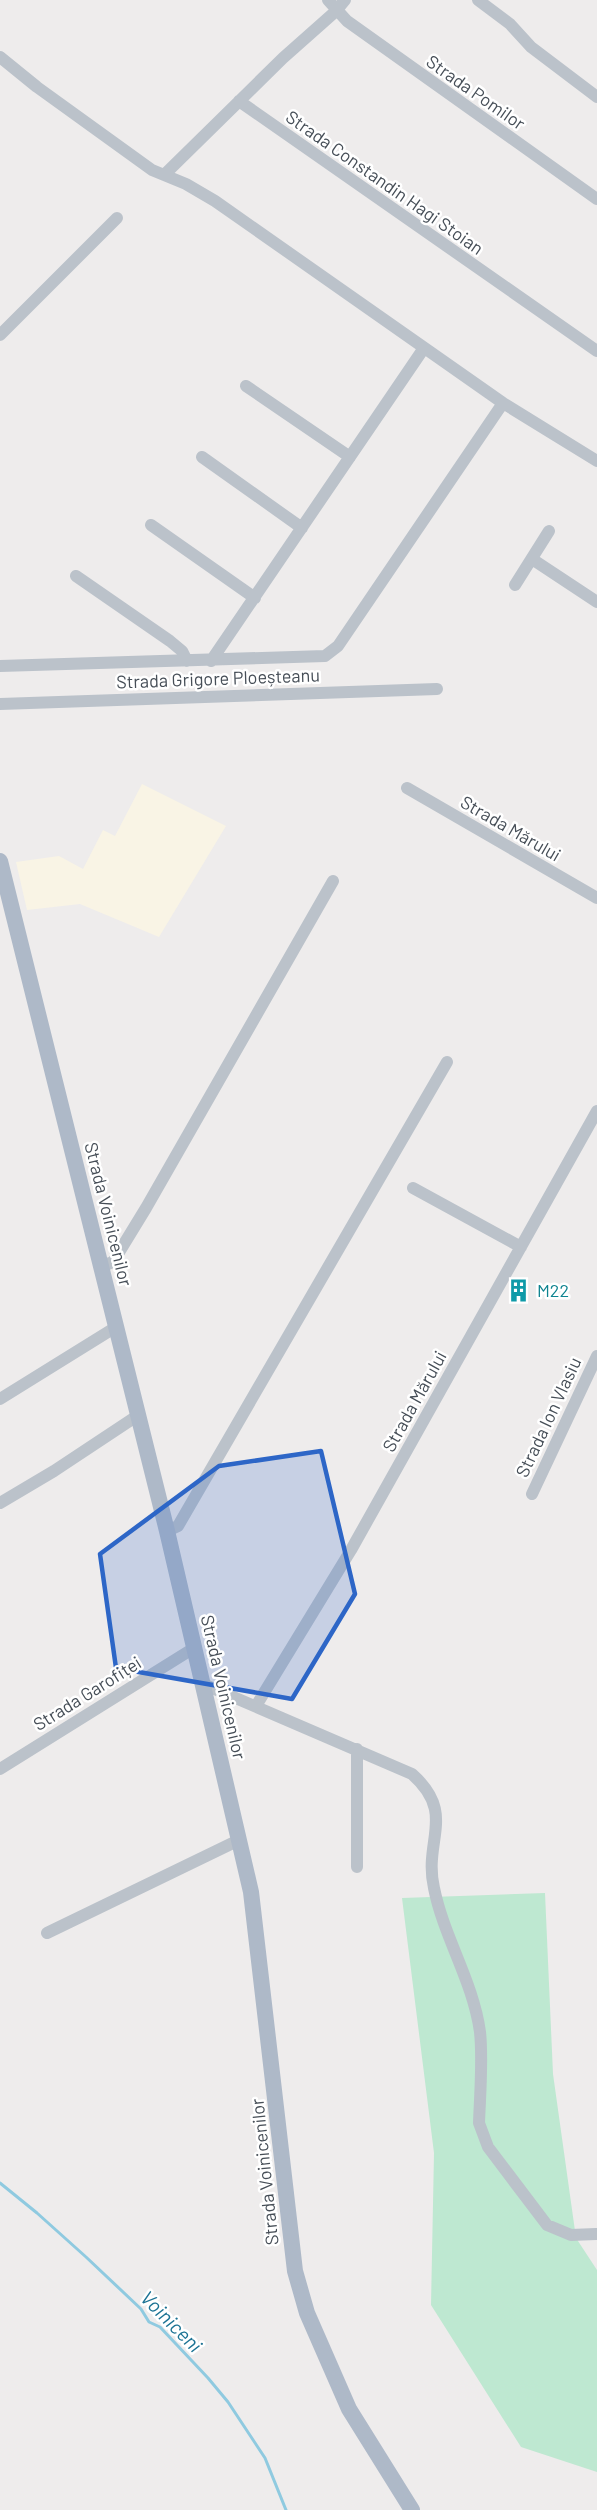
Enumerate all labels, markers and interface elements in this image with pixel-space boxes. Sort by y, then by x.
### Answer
street label: Strada Pomilor [422,50,530,134]
street label: Strada Constandin Hagi Stoian [282,105,488,259]
street label: Strada Grigore Ploeșteanu [116,663,320,693]
street label: Strada Mărului [457,790,565,866]
street label: Strada Voinicenilor [80,1140,138,1289]
building icon: M22 [506,1277,532,1303]
place label: M22 [537,1279,569,1301]
street label: Strada Mărului [377,1347,451,1455]
street label: Strada Ion Vlasiu [511,1353,585,1481]
street label: Strada Voinicenilor [197,1613,251,1762]
street label: Strada Garofiței [29,1651,145,1735]
street label: Strada Voinicenilor [245,2097,283,2247]
water label: Voiniceni [136,2285,208,2357]

